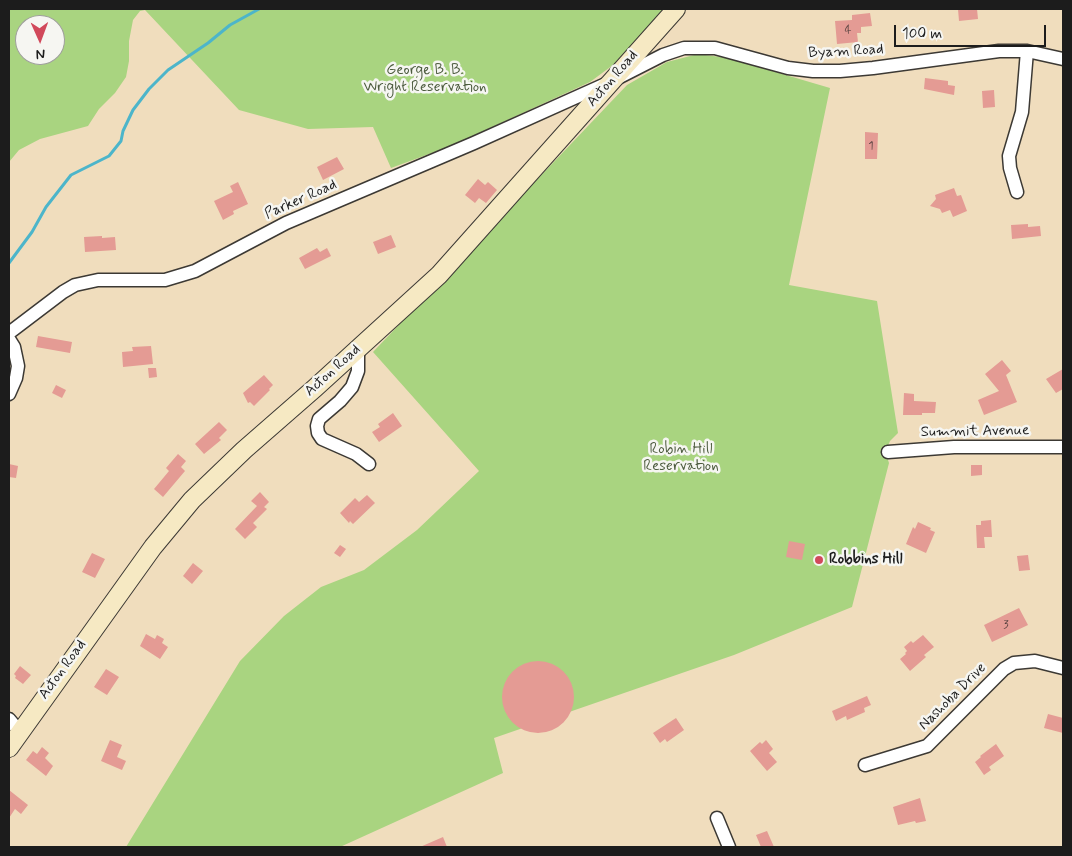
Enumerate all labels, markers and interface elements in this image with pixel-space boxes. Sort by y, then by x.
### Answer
north arrow [15,15,65,65]
scale bar [897,15,1050,47]
house number: 4 [845,23,851,37]
text: 100 m [902,24,942,44]
street label: Byam Road [808,41,884,63]
text: N [36,45,45,63]
street label: Acton Road [584,47,642,111]
park label: George B. B. Wright Reservation [363,62,487,97]
house number: 1 [868,139,874,153]
street label: Parker Road [262,176,340,224]
street label: Acton Road [301,341,365,401]
street label: Summit Avenue [920,422,1030,442]
park label: Robin Hill Reservation [643,441,719,476]
place label: Robbins Hill [829,551,902,569]
marker: Robbins Hill [813,554,825,566]
house number: 3 [1003,618,1009,632]
street label: Acton Road [35,637,91,703]
street label: Nashoba Drive [916,660,990,734]

